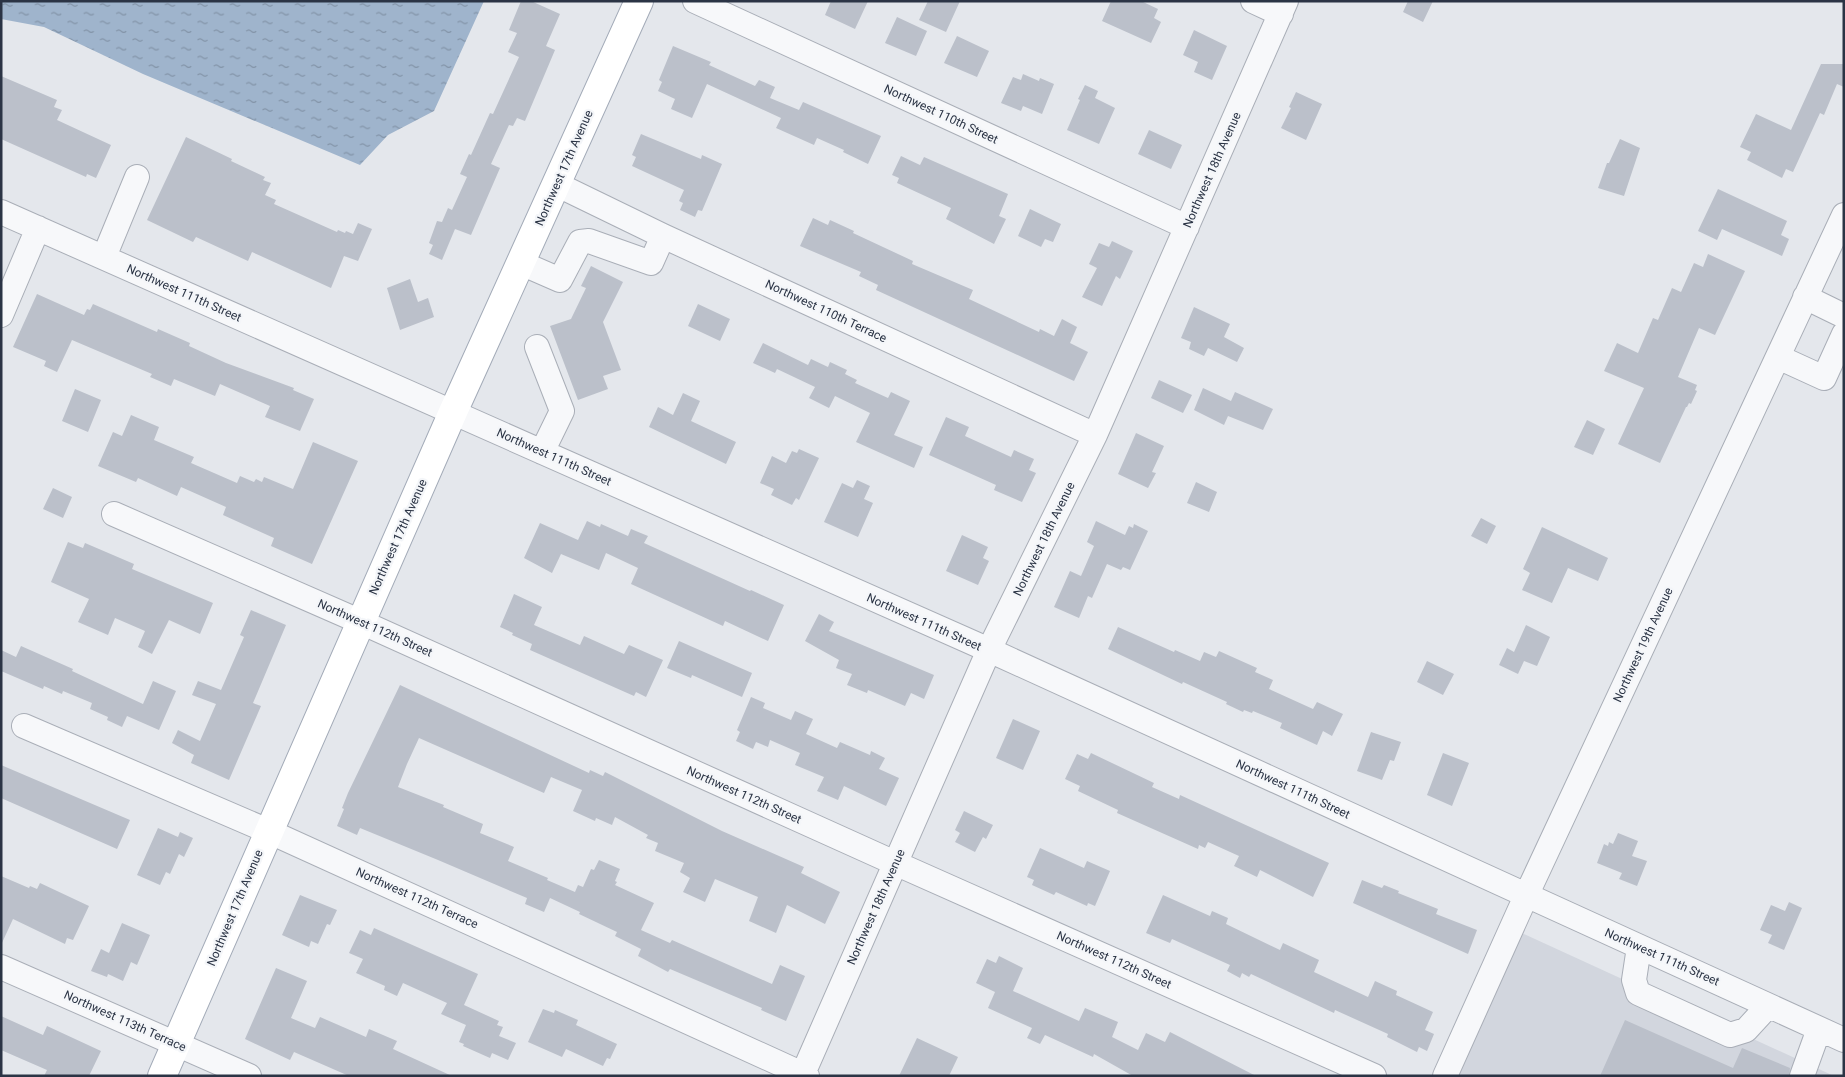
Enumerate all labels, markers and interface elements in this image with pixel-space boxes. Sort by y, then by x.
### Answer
street label: Northwest 110th Street [882,81,1000,147]
street label: Northwest 17th Avenue [532,108,596,228]
street label: Northwest 18th Avenue [1180,110,1244,230]
street label: Northwest 111th Street [124,261,244,325]
street label: Northwest 110th Terrace [763,277,889,345]
street label: Northwest 111th Street [494,425,614,489]
street label: Northwest 17th Avenue [366,477,430,597]
street label: Northwest 18th Avenue [1010,480,1078,598]
street label: Northwest 19th Avenue [1610,585,1676,705]
street label: Northwest 111th Street [864,590,984,654]
street label: Northwest 112th Street [315,596,435,660]
street label: Northwest 111th Street [1234,756,1352,822]
street label: Northwest 112th Street [684,763,804,827]
street label: Northwest 18th Avenue [844,847,908,967]
street label: Northwest 17th Avenue [204,848,266,968]
street label: Northwest 112th Terrace [354,865,480,931]
street label: Northwest 111th Street [1602,925,1722,989]
street label: Northwest 112th Street [1054,928,1174,992]
street label: Northwest 113th Terrace [62,988,188,1054]

